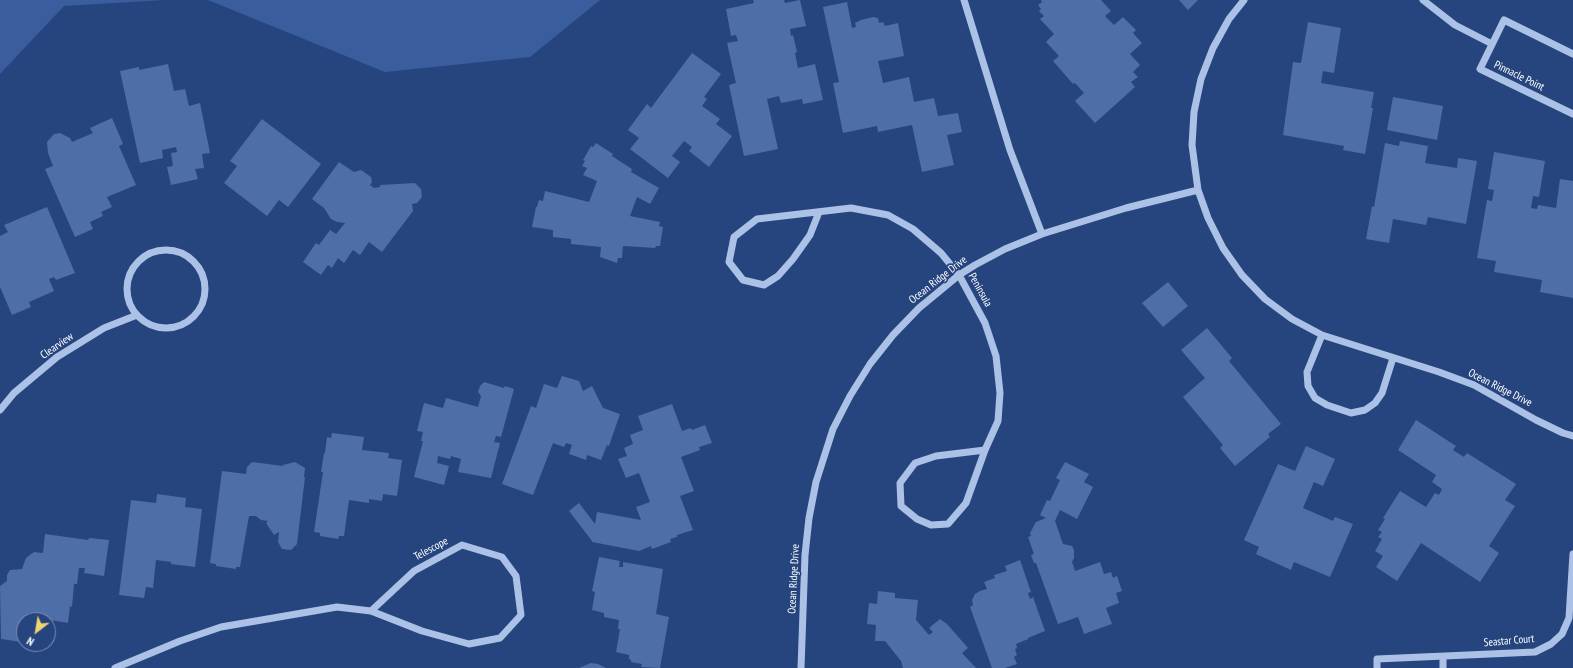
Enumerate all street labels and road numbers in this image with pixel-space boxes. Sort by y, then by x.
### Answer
street label: Pinnacle Point [1492,58,1546,94]
street label: Ocean Ridge Drive [906,253,970,307]
street label: Peninsula [965,271,995,309]
street label: Clearview [38,330,76,362]
street label: Ocean Ridge Drive [1466,366,1534,410]
street label: Telescope [412,534,450,564]
street label: Ocean Ridge Drive [786,544,802,614]
street label: Seastar Court [1483,632,1535,650]

